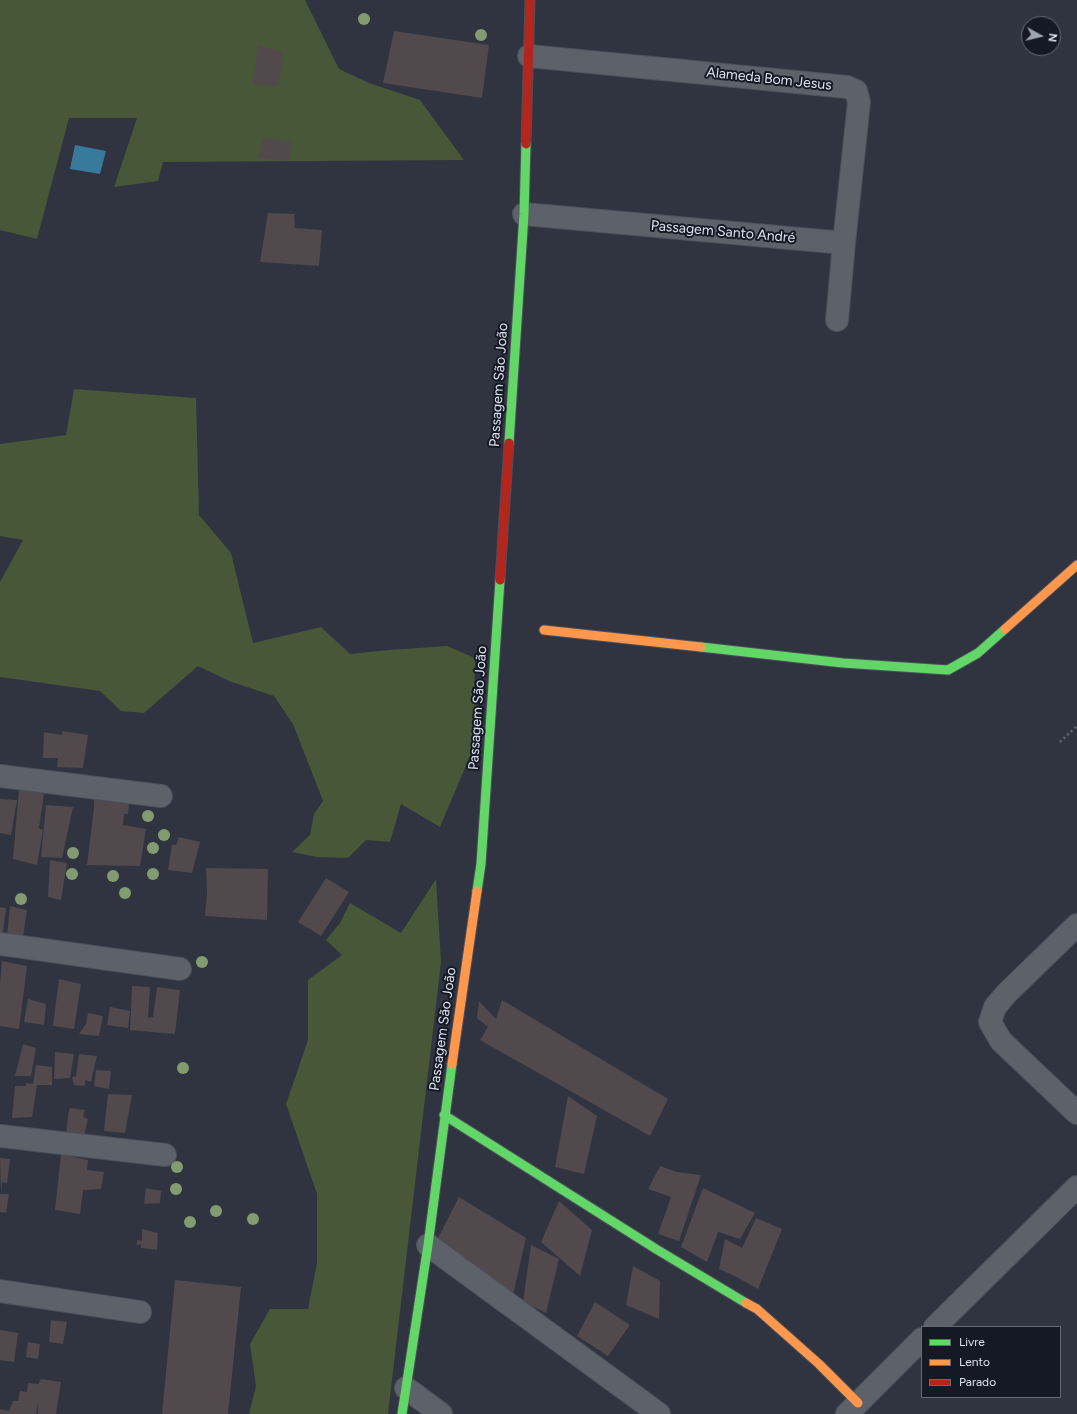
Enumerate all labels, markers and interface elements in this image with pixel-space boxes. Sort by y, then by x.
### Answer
north arrow [1021,16,1061,56]
text: N [1045,32,1059,43]
street label: Alameda Bom Jesus [706,64,832,94]
street label: Passagem Santo André [650,217,796,247]
street label: Passagem São João [486,322,512,448]
street label: Passagem São João [465,645,491,771]
street label: Passagem São João [426,966,460,1092]
legend [921,1326,1061,1398]
text: Livre [959,1335,985,1349]
text: Lento [959,1355,990,1369]
text: Parado [959,1375,996,1389]

